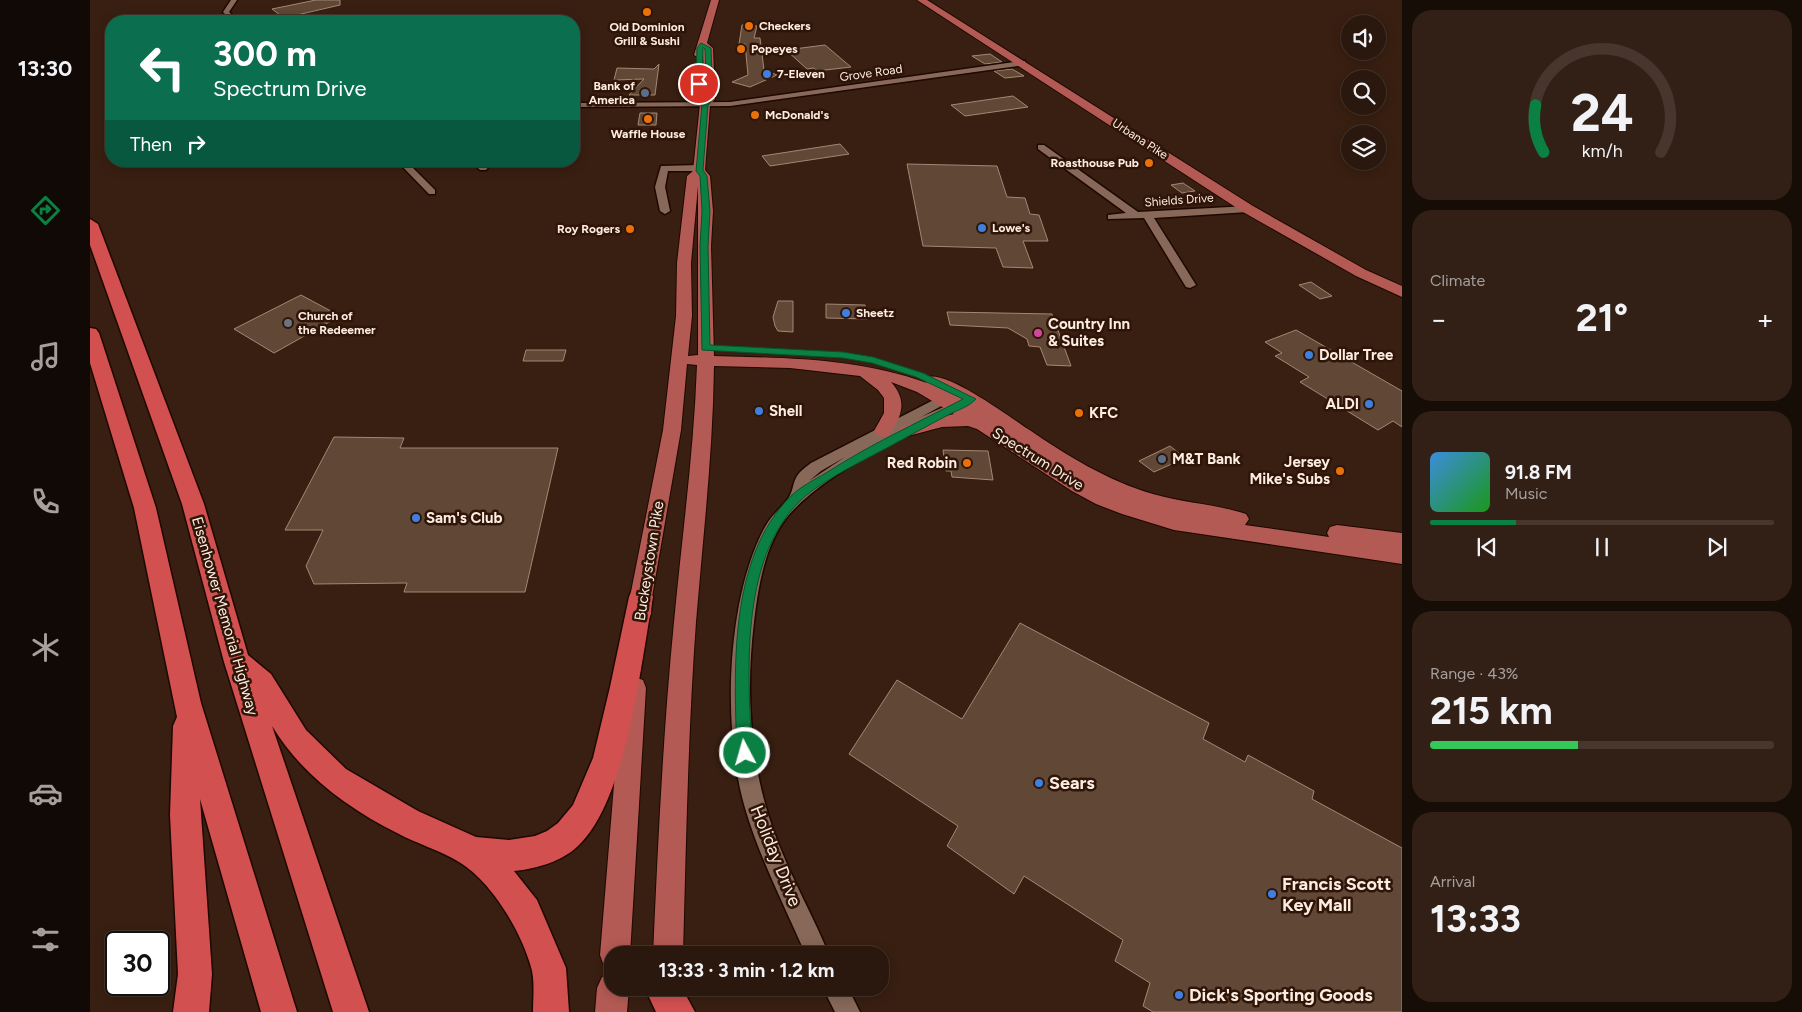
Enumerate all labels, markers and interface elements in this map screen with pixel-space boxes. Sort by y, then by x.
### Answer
marker: Old Dominion Grill & Sushi [641,6,653,18]
map controls [1341,15,1386,170]
button: sound [1341,15,1386,60]
place label: Checkers [759,19,811,33]
place label: Old Dominion Grill & Sushi [609,20,685,48]
marker: Checkers [743,20,755,32]
text: 300 m [213,33,317,75]
icon: left [130,35,195,100]
place label: Popeyes [751,42,798,56]
marker: Popeyes [735,43,747,55]
text: 13:30 [18,55,72,82]
street label: Grove Road [839,62,903,84]
pin [678,63,720,105]
place label: 7-Eleven [777,67,825,81]
marker: 7-Eleven [761,68,773,80]
icon: arrive [685,70,713,98]
button: search [1341,70,1386,115]
text: Spectrum Drive [213,75,366,102]
place label: Bank of America [589,79,635,107]
text: 24 [1570,82,1634,144]
marker: Bank of America [639,87,651,99]
place label: McDonald's [765,108,829,122]
marker: McDonald's [749,109,761,121]
marker: Waffle House [642,113,654,125]
street label: Urbana Pike [1110,116,1171,162]
button: layers [1341,125,1386,170]
place label: Waffle House [611,127,686,141]
icon: right [182,130,210,158]
text: Then [130,133,172,156]
text: km/h [1582,140,1622,161]
place label: Roasthouse Pub [1051,156,1139,170]
marker: Roasthouse Pub [1143,157,1155,169]
street label: Shields Drive [1144,191,1215,209]
icon: directions [28,193,63,228]
place label: Lowe's [992,221,1031,235]
place label: Roy Rogers [557,222,620,236]
marker: Lowe's [976,222,988,234]
marker: Roy Rogers [624,223,636,235]
text: Climate [1430,271,1485,290]
text: 21° [1576,295,1628,341]
text: − [1430,302,1447,336]
text: + [1757,302,1774,336]
place label: Sheetz [856,306,894,320]
marker: Sheetz [840,307,852,319]
place label: Church of the Redeemer [298,309,376,337]
place label: Country Inn & Suites [1048,315,1130,350]
marker: Church of the Redeemer [282,317,294,329]
marker: Country Inn & Suites [1032,327,1044,339]
icon: music [28,339,63,374]
place label: Dollar Tree [1319,346,1394,364]
marker: Dollar Tree [1303,349,1315,361]
place label: ALDI [1325,395,1359,413]
marker: ALDI [1363,398,1375,410]
place label: Shell [769,402,802,420]
place label: KFC [1089,404,1118,422]
marker: Shell [753,405,765,417]
marker: KFC [1073,407,1085,419]
street label: Spectrum Drive [989,424,1087,494]
place label: M&T Bank [1172,450,1241,468]
marker: M&T Bank [1156,453,1168,465]
place label: Jersey Mike's Subs [1249,453,1330,488]
place label: Red Robin [887,454,957,472]
marker: Red Robin [961,457,973,469]
text: 91.8 FM [1505,461,1572,484]
marker: Jersey Mike's Subs [1334,465,1346,477]
icon: phone [28,484,63,519]
text: Music [1505,484,1547,503]
street label: Buckeystown Pike [631,500,667,622]
place label: Sam's Club [426,509,503,527]
marker: Sam's Club [410,512,422,524]
street label: Eisenhower Memorial Highway [188,515,262,717]
icon: previous [1473,533,1501,561]
icon: pause [1588,533,1616,561]
icon: next [1703,533,1731,561]
icon: climate [28,630,63,665]
text: Range · 43% [1430,664,1518,683]
text: 215 km [1430,688,1553,734]
position arrow [718,726,770,778]
place label: Sears [1049,772,1095,794]
icon: car [28,776,63,811]
marker: Sears [1033,777,1045,789]
street label: Holiday Drive [746,802,806,910]
text: Arrival [1430,872,1475,891]
place label: Francis Scott Key Mall [1282,873,1391,916]
marker: Francis Scott Key Mall [1266,888,1278,900]
text: 13:33 [1430,896,1521,942]
icon: filters [28,922,63,957]
speed limit sign: 30 [105,931,170,996]
text: 13:33 · 3 min · 1.2 km [659,959,834,982]
place label: Dick's Sporting Goods [1189,984,1373,1006]
marker: Dick's Sporting Goods [1173,989,1185,1001]

